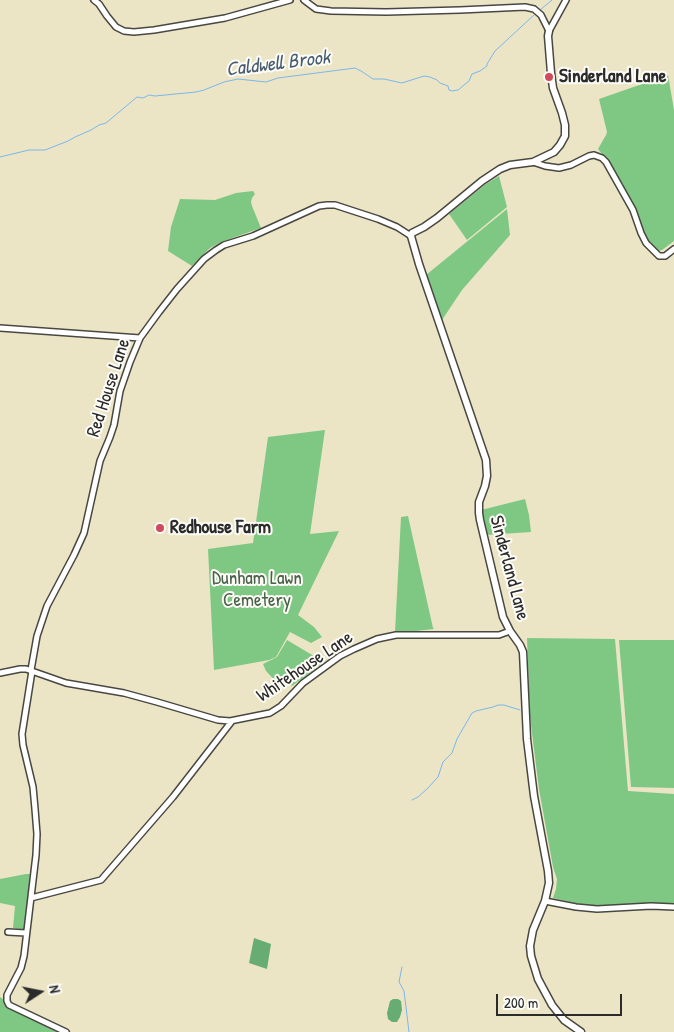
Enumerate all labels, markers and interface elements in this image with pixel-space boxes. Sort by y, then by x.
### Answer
water label: Caldwell Brook [225,46,331,82]
place label: Sinderland Lane [559,66,666,88]
marker: Sinderland Lane [543,71,555,83]
street label: Red House Lane [82,336,136,440]
street label: Sinderland Lane [484,513,534,623]
place label: Redhouse Farm [170,517,271,539]
marker: Redhouse Farm [154,522,166,534]
park label: Dunham Lawn Cemetery [212,568,302,612]
street label: Whitehouse Lane [253,626,357,708]
north arrow [15,967,65,1017]
text: N [45,984,65,995]
scale bar [499,984,625,1016]
text: 200 m [504,992,538,1013]

